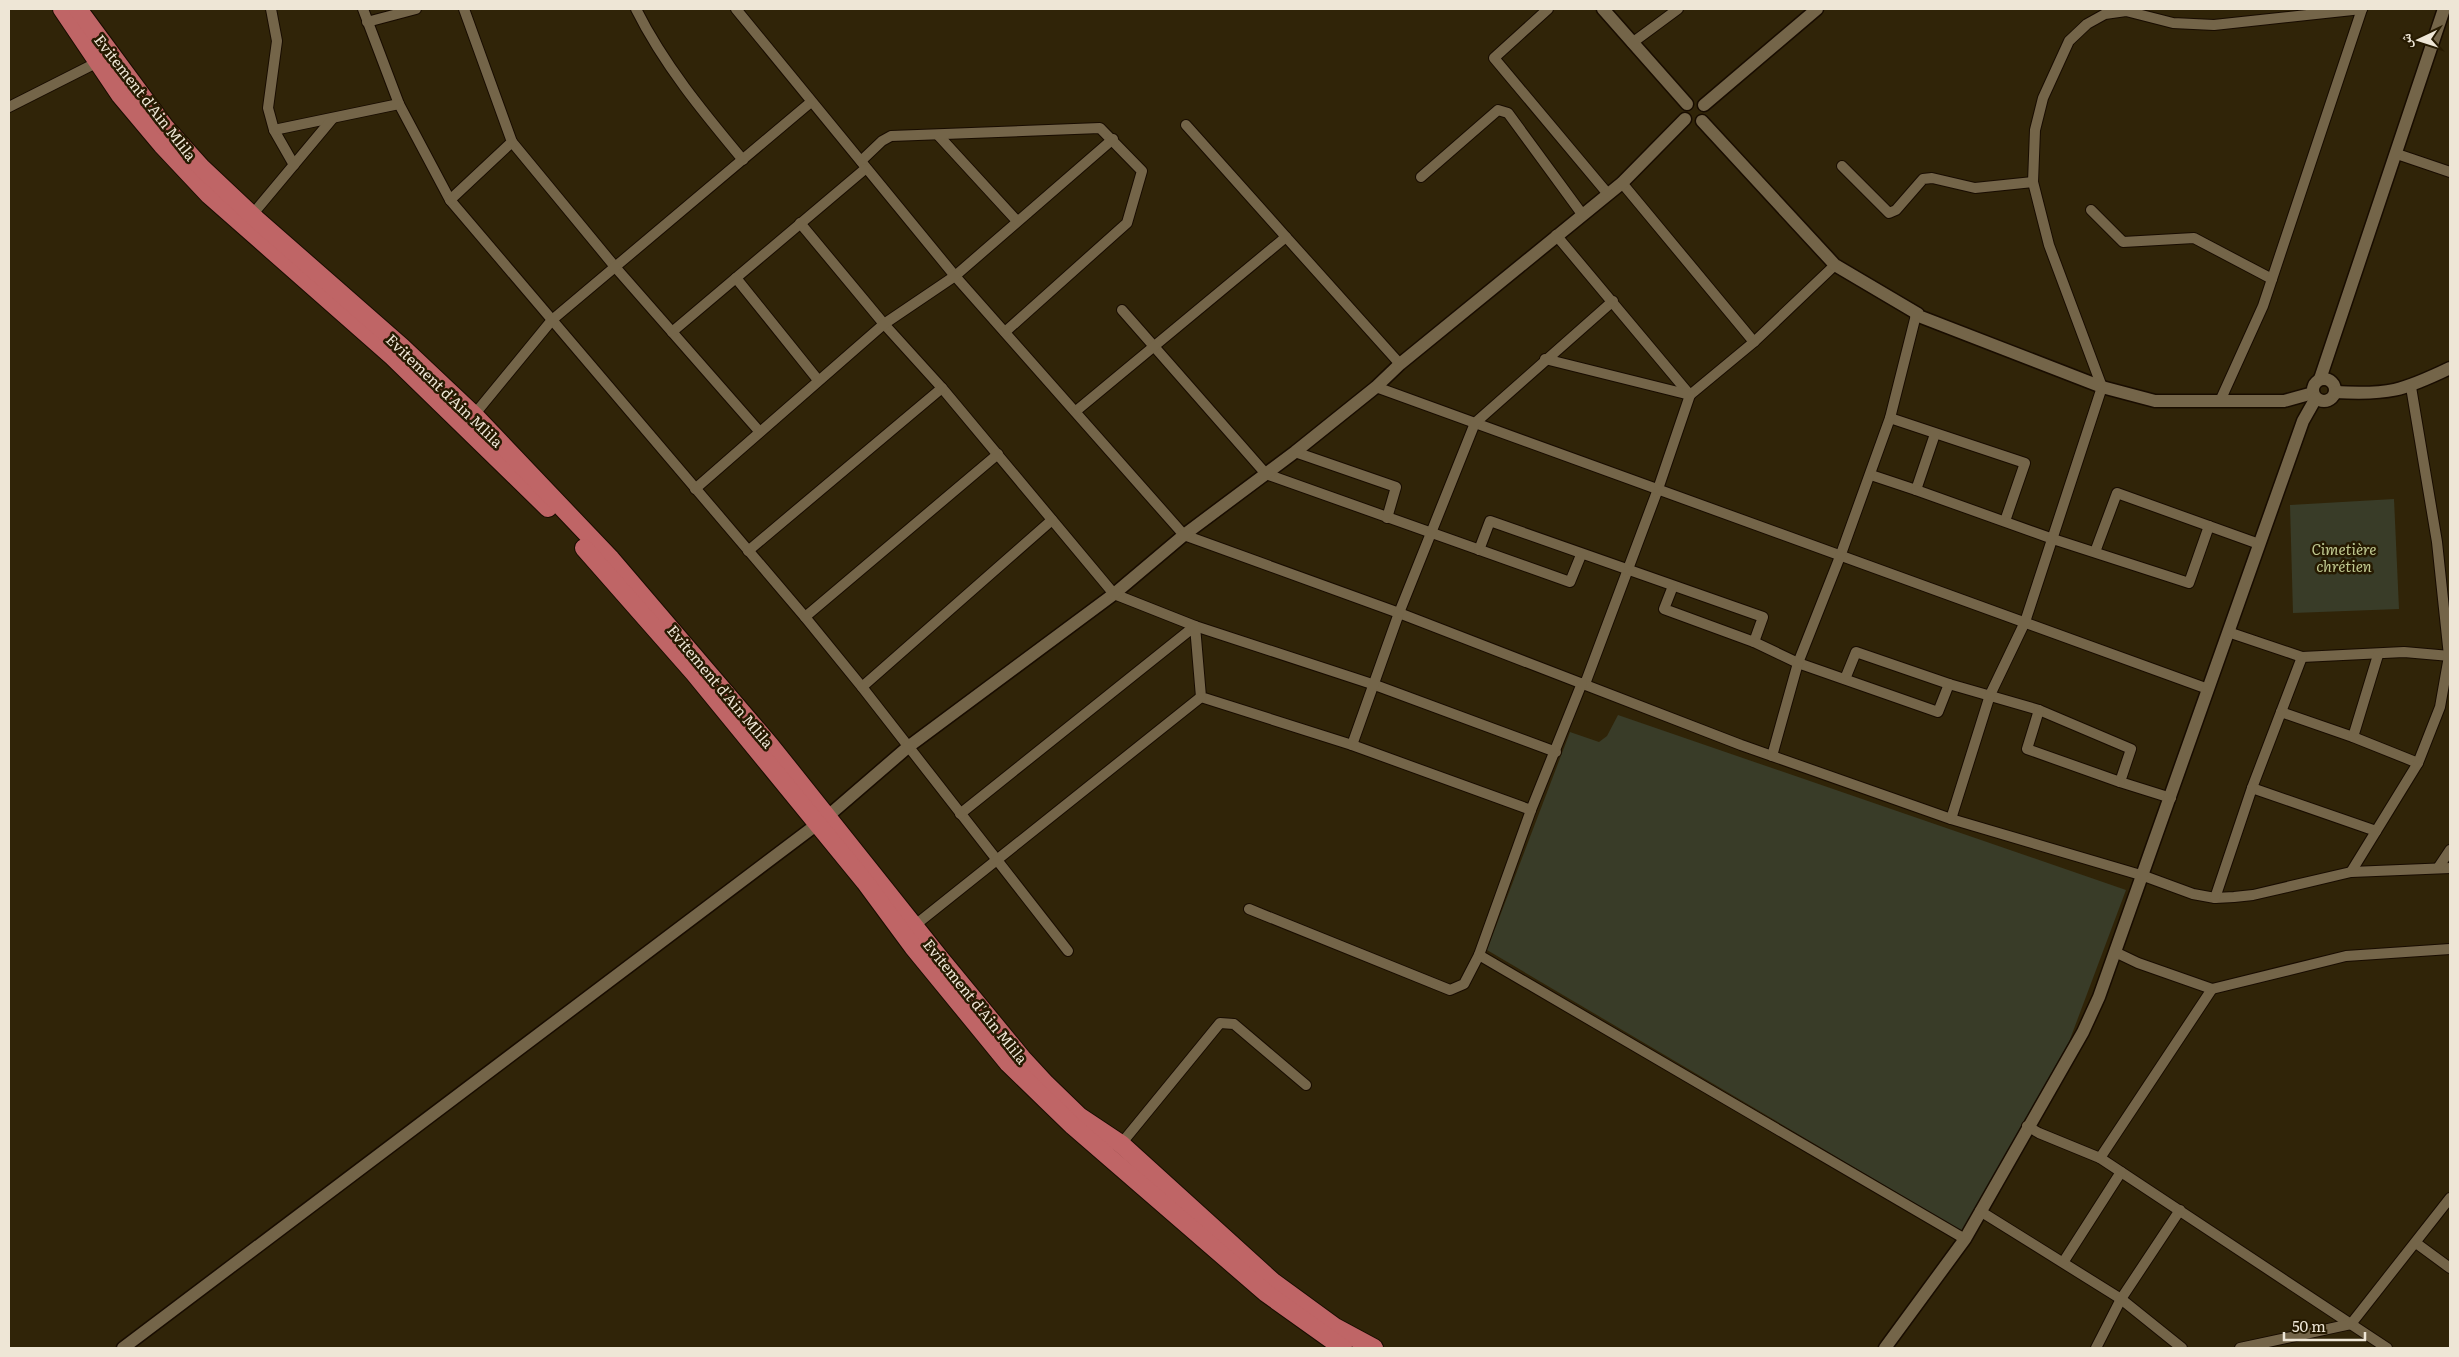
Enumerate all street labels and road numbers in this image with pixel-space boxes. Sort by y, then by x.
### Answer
street label: Evitement d'Ain Mlila [89,29,203,166]
street label: Evitement d'Ain Mlila [381,328,509,453]
street label: Evitement d'Ain Mlila [662,619,780,753]
street label: Evitement d'Ain Mlila [918,934,1034,1069]

